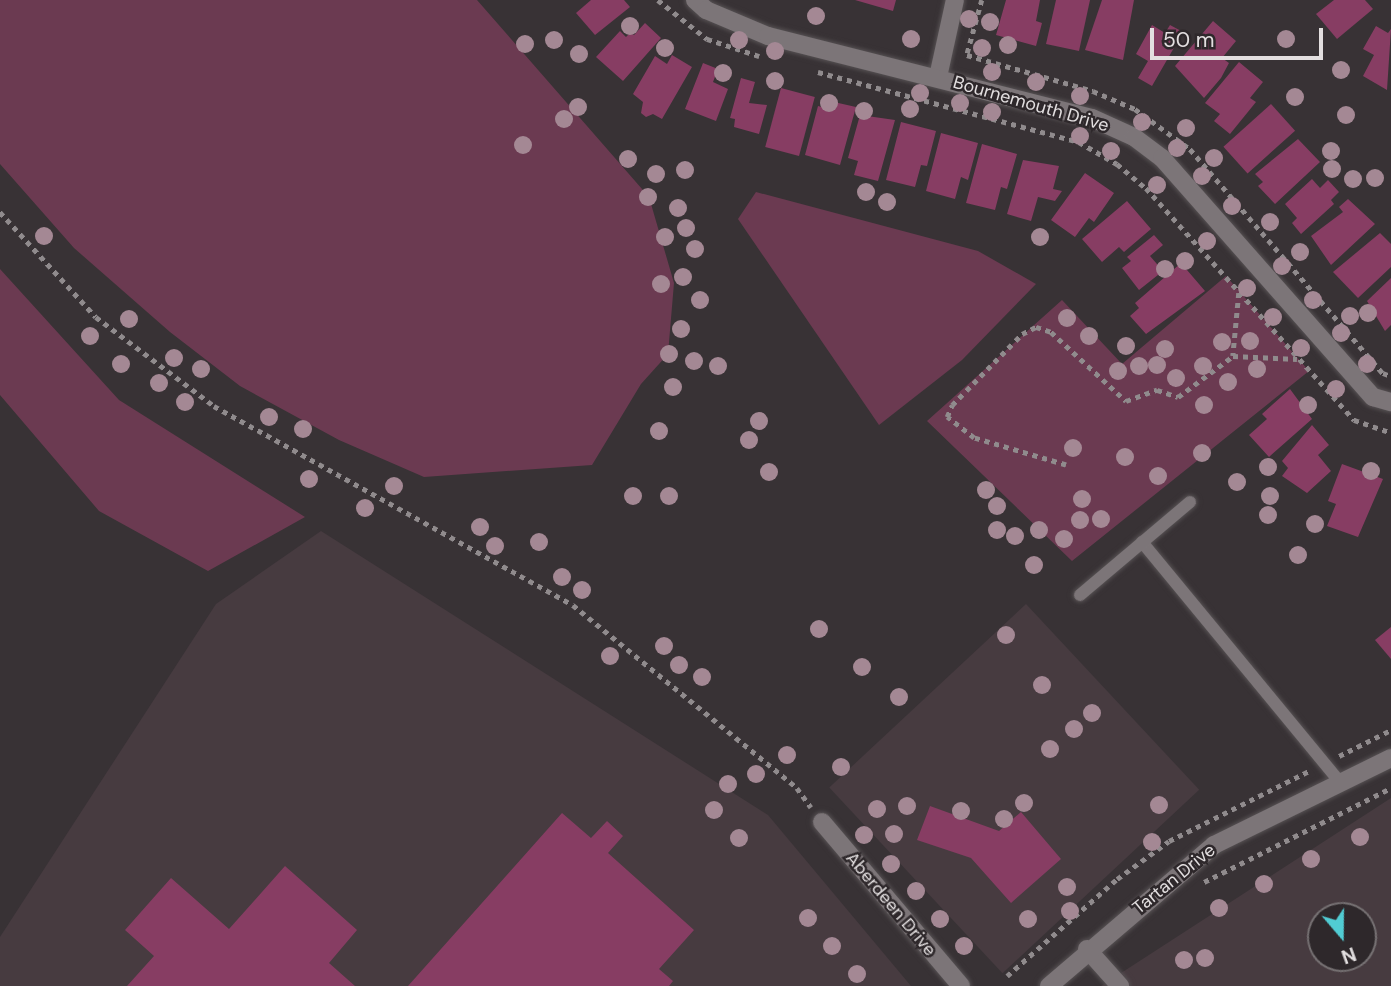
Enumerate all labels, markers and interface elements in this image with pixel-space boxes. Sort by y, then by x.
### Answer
scale bar [1153,14,1326,58]
text: 50 m [1163,26,1214,54]
street label: Bournemouth Drive [951,71,1111,137]
street label: Tartan Drive [1128,839,1220,919]
street label: Aberdeen Drive [841,848,941,960]
north arrow [1307,902,1377,972]
text: N [1338,941,1359,969]

